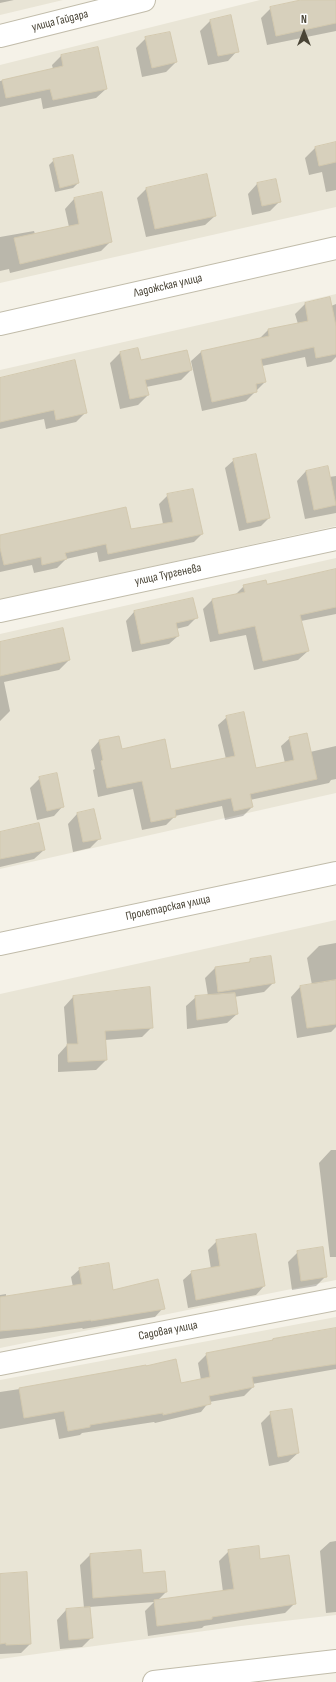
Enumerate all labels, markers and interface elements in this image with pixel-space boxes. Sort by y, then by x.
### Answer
street label: улица Гайдара [30,7,90,35]
north arrow [284,12,324,52]
text: N [301,13,307,26]
street label: Ладожская улица [132,271,204,301]
street label: улица Тургенева [133,561,203,589]
street label: Пролетарская улица [124,892,212,924]
street label: Садовая улица [137,1318,199,1344]

